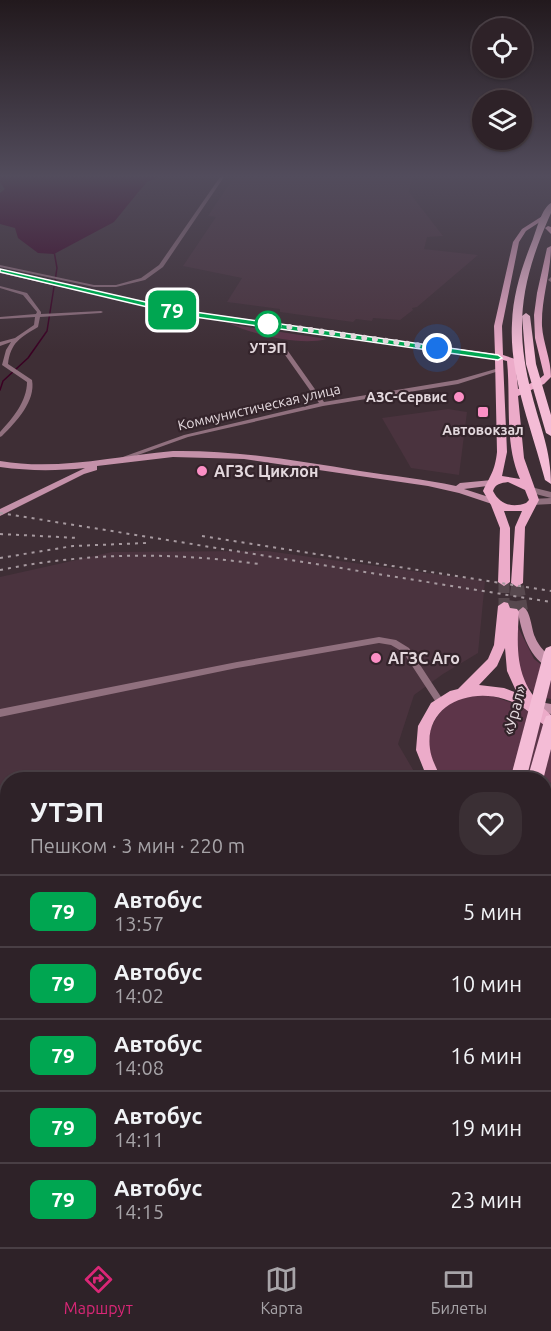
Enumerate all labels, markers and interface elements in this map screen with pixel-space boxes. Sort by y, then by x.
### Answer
map controls [472,18,532,150]
button: locate [472,18,532,78]
button: layers [472,90,532,150]
line badge: 79 [145,290,199,330]
text: 79 [160,298,184,322]
marker: УТЭП [255,311,281,337]
your location [422,333,452,363]
place label: УТЭП [249,340,287,356]
street label: Коммунистическая улица [176,380,342,434]
place label: АЗС-Сервис [366,389,447,405]
marker: АЗС-Сервис [452,390,466,404]
marker: Автовокзал [476,405,490,419]
place label: Автовокзал [442,422,524,438]
place label: АГЗС Циклон [214,462,318,480]
marker: АГЗС Циклон [195,464,209,478]
place label: АГЗС Аго [388,649,460,667]
marker: АГЗС Аго [369,651,383,665]
street label: «Урал» [499,683,529,737]
button: heart [459,792,522,855]
text: УТЭП [30,796,104,827]
text: Пешком · 3 мин · 220 m [30,834,245,857]
text: Автобус [114,887,202,912]
text: 79 [51,899,75,923]
text: 5 мин [463,899,522,924]
text: 13:57 [114,912,164,935]
text: Автобус [114,959,202,984]
text: 79 [51,971,75,995]
text: 10 мин [450,971,522,996]
text: 14:02 [114,984,164,1007]
text: Автобус [114,1031,202,1056]
text: 79 [51,1043,75,1067]
text: 16 мин [450,1043,522,1068]
text: 14:08 [114,1056,164,1079]
text: Автобус [114,1103,202,1128]
text: 79 [51,1115,75,1139]
text: 19 мин [450,1115,522,1140]
text: 14:11 [114,1128,164,1151]
text: Автобус [114,1175,202,1200]
text: 79 [51,1187,75,1211]
text: 23 мин [450,1187,522,1212]
text: 14:15 [114,1200,164,1223]
tab: Маршрут [64,1263,133,1317]
tab: Карта [260,1263,303,1317]
tab: Билеты [431,1263,487,1317]

